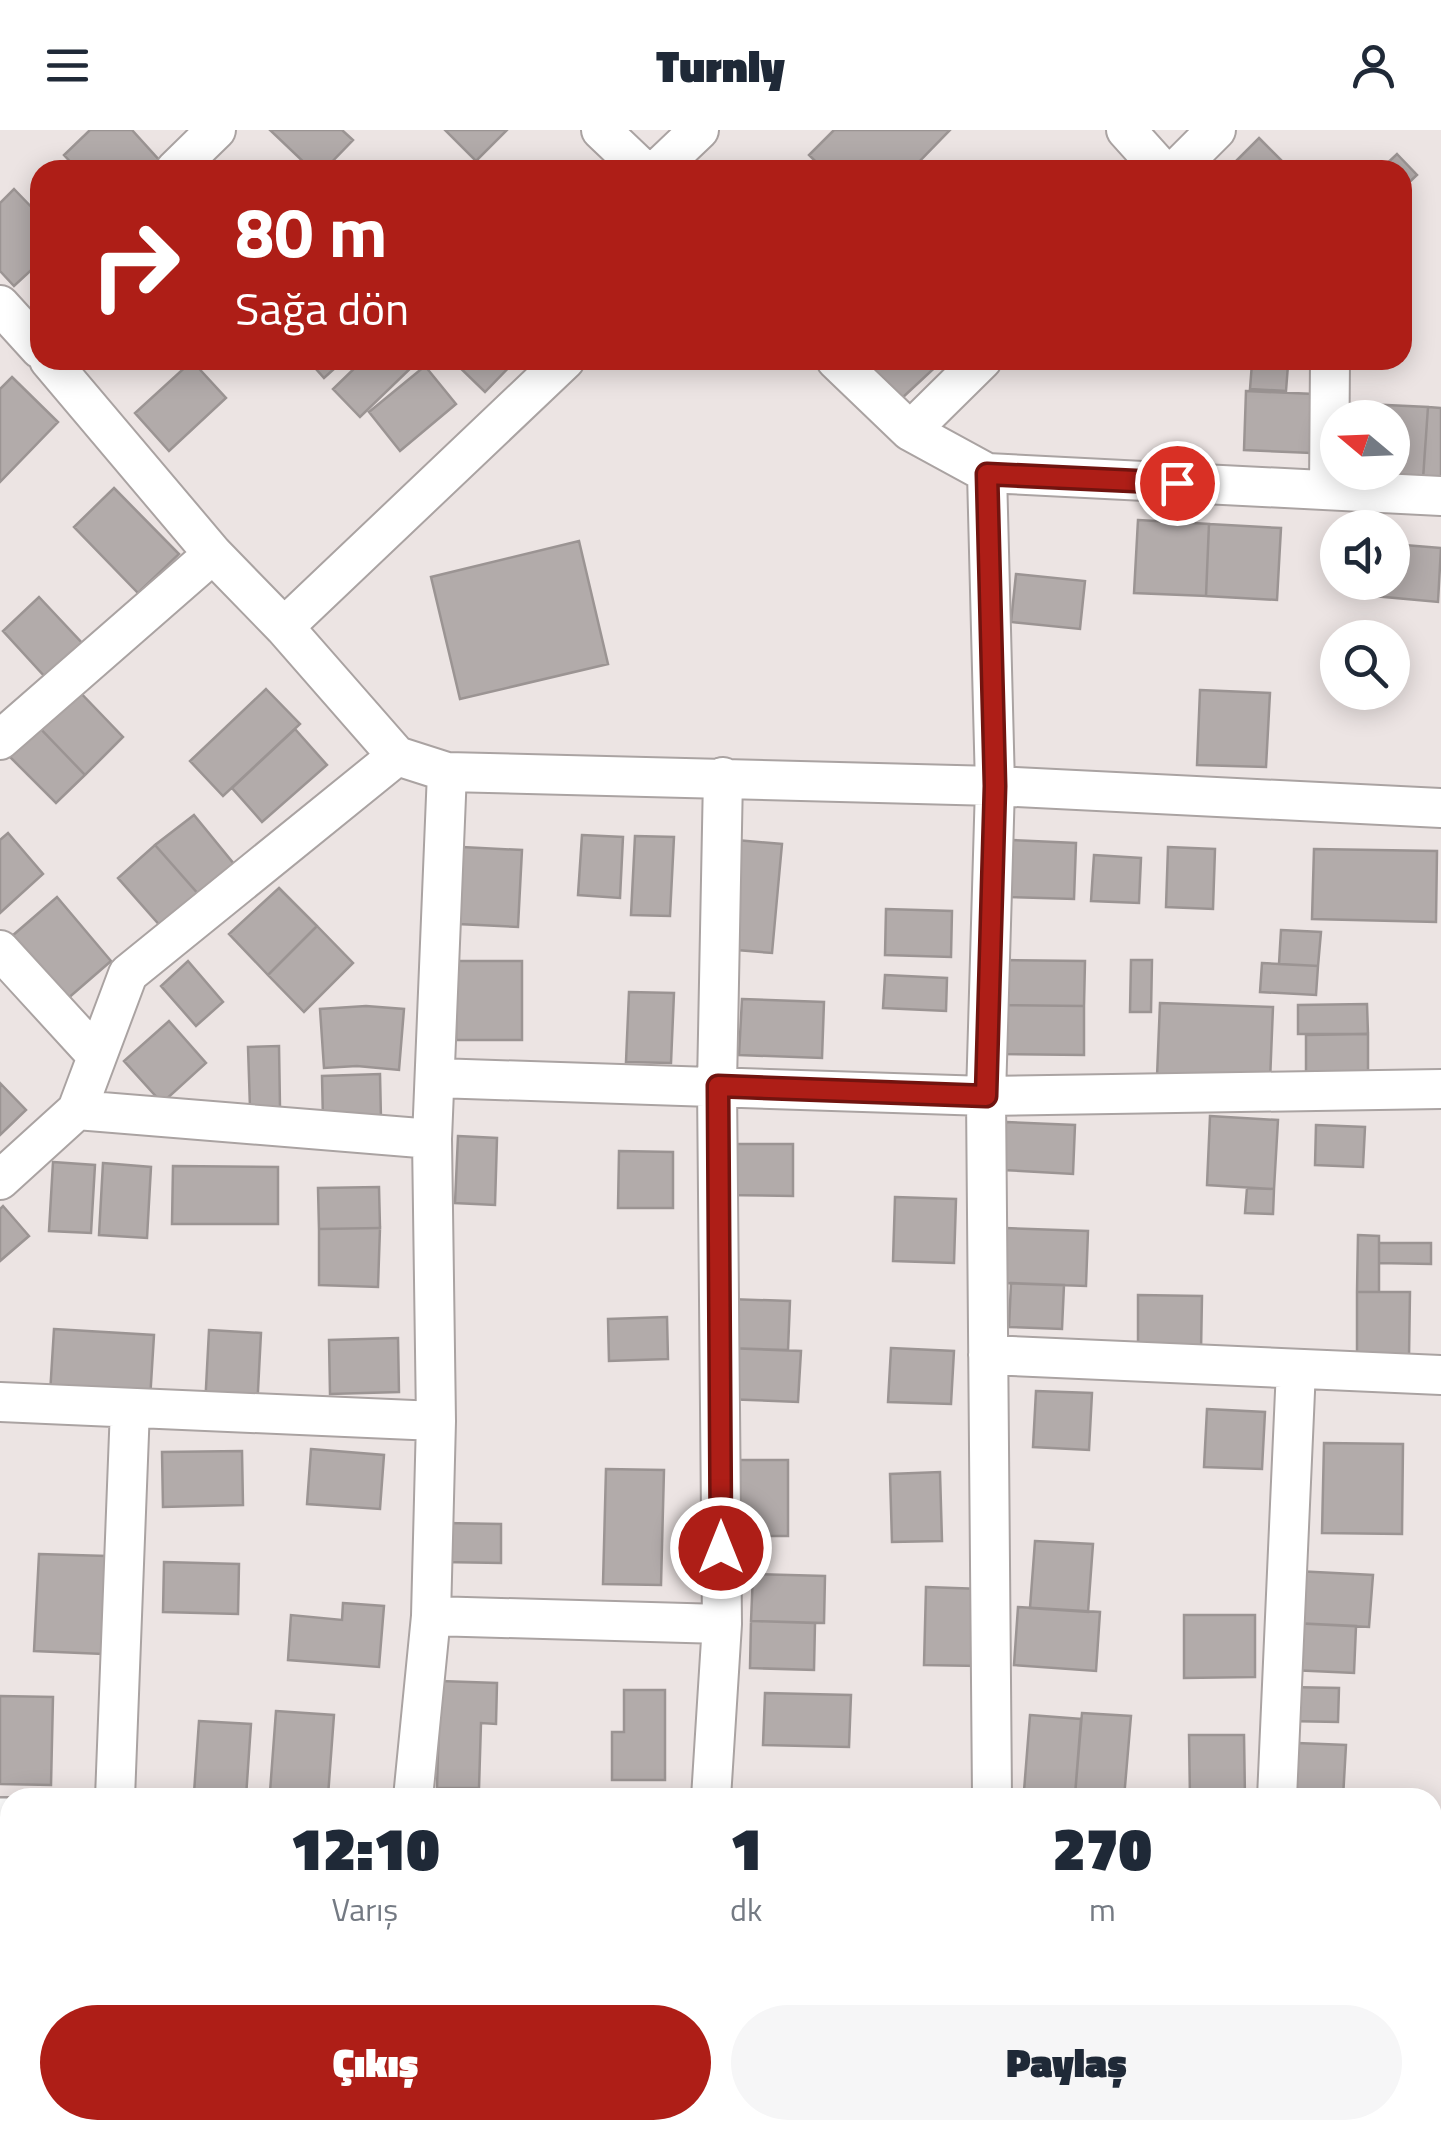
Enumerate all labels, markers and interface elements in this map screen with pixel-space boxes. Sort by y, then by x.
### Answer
text: Turnly [656,31,785,99]
icon: menu [40,38,95,93]
icon: person [1346,38,1401,93]
text: 80 m [235,178,388,284]
icon: right [70,200,200,330]
text: Sağa dön [235,274,409,342]
north arrow [1320,400,1410,490]
map controls [1320,400,1410,710]
pin [1135,441,1220,526]
icon: arrive [1150,456,1205,511]
button: sound [1320,510,1410,600]
button: search [1320,620,1410,710]
position arrow [669,1496,773,1600]
text: 12:10 [290,1802,439,1893]
text: 1 [730,1802,763,1893]
text: 270 [1053,1802,1152,1893]
text: Varış [331,1885,398,1933]
text: dk [730,1885,762,1933]
text: m [1089,1885,1116,1933]
button: Çıkış [40,2005,711,2120]
button: Paylaş [731,2005,1402,2120]

